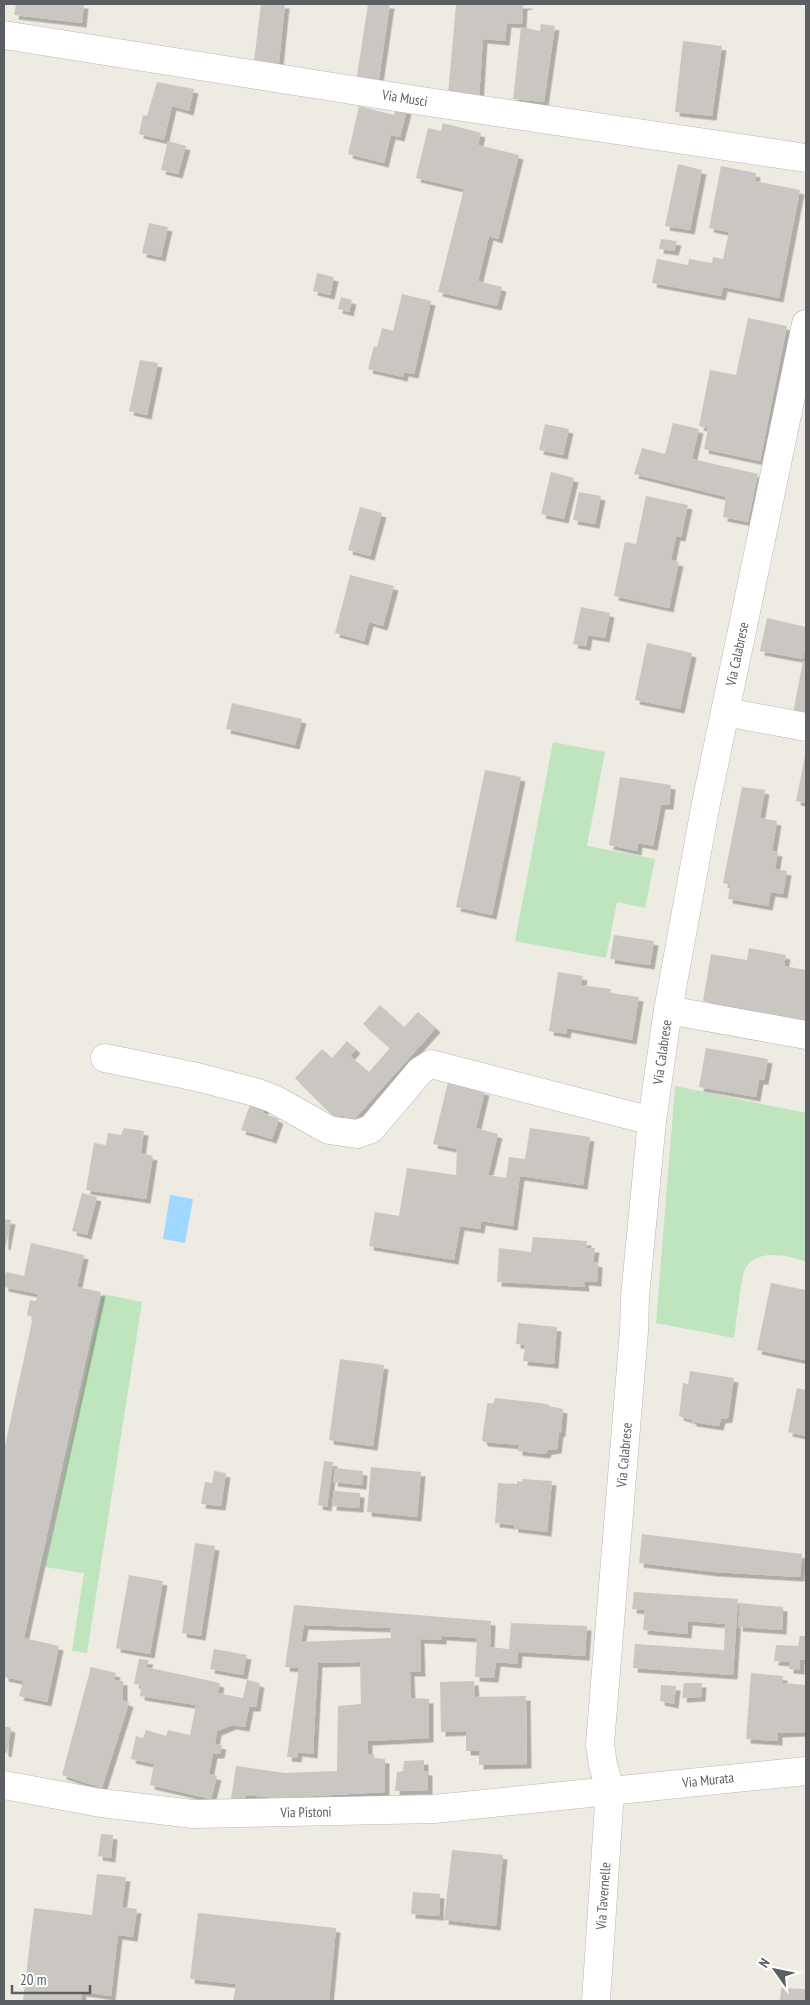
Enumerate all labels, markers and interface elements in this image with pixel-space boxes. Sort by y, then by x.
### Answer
street label: Via Musci [380,85,429,110]
street label: Via Calabrese [721,620,753,689]
street label: Via Calabrese [648,1018,675,1086]
street label: Via Calabrese [612,1422,636,1489]
street label: Via Murata [680,1768,735,1792]
street label: Via Pistoni [279,1803,332,1821]
street label: Via Tavernelle [592,1861,614,1931]
north arrow [750,1945,800,1995]
text: N [754,1955,774,1971]
scale bar [12,1962,90,1994]
text: 20 m [20,1970,46,1989]

